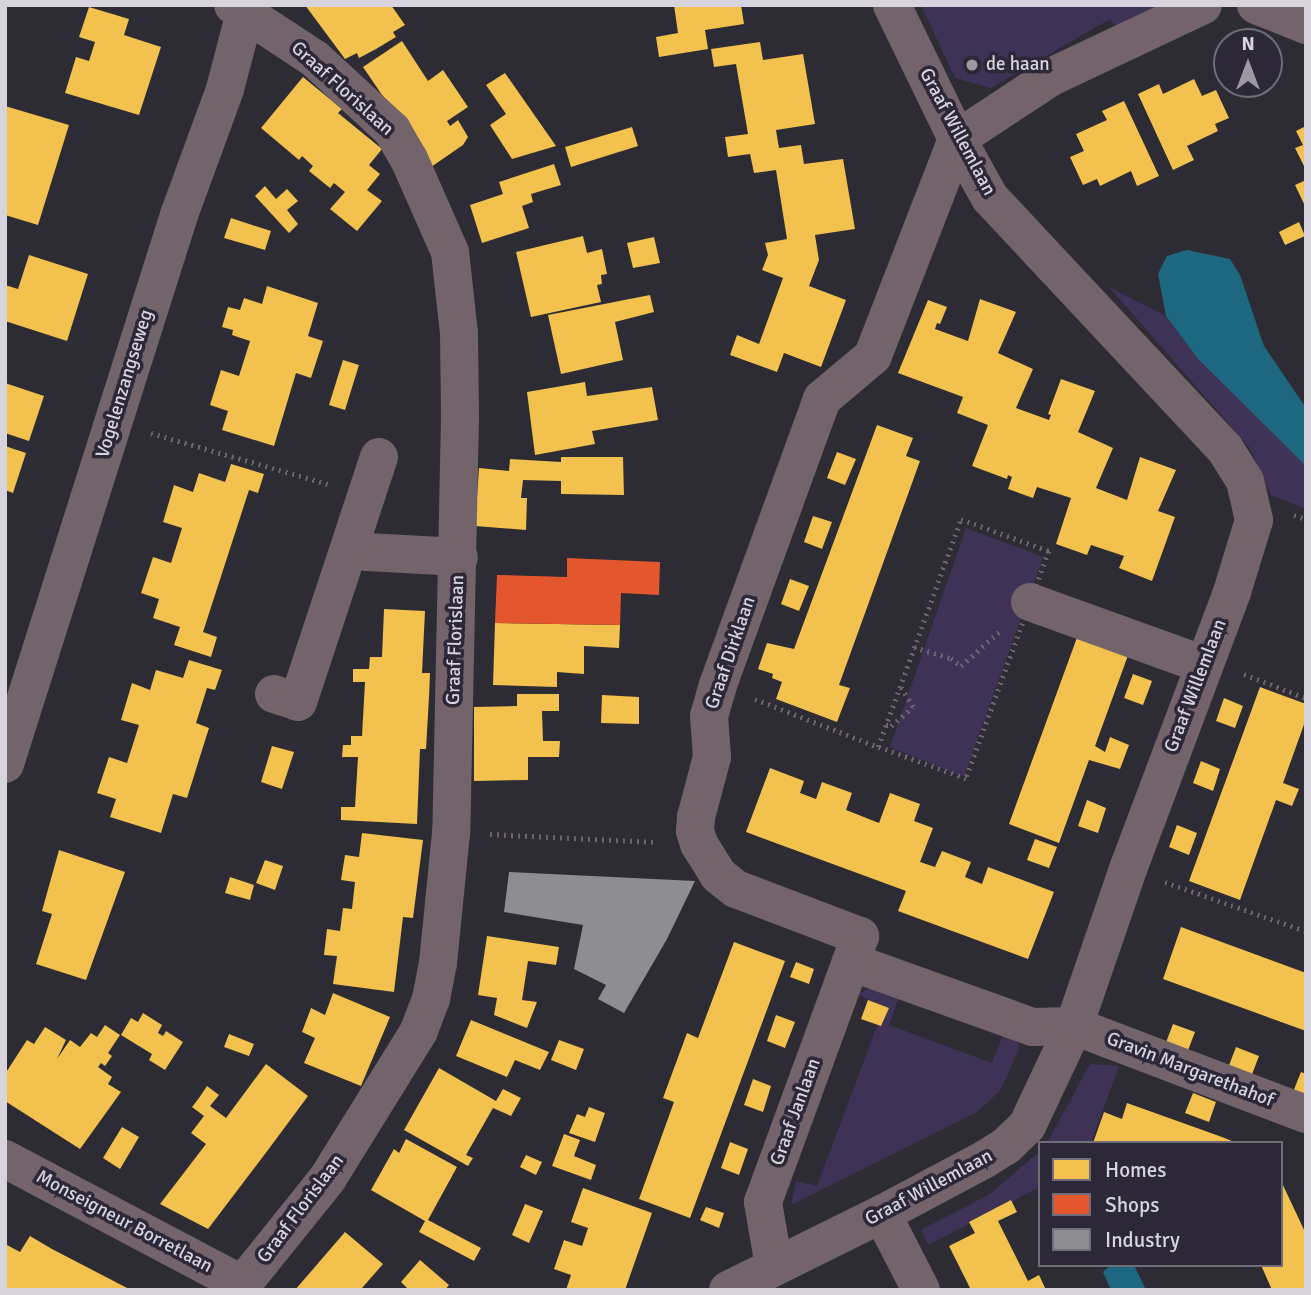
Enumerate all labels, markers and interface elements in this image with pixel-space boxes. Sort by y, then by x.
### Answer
north arrow [1213,28,1283,98]
text: N [1241,32,1255,56]
street label: Graaf Florislaan [286,37,398,141]
place label: de haan [986,54,1050,76]
marker: de haan [964,57,980,73]
street label: Graaf Willemlaan [914,64,1000,200]
street label: Vogelenzangseweg [92,307,158,461]
street label: Graaf Florislaan [442,575,470,705]
street label: Graaf Dirklaan [701,594,761,712]
street label: Graaf Willemlaan [1160,616,1232,756]
street label: Gravin Margarethahof [1103,1028,1277,1112]
street label: Graaf Janlaan [766,1055,826,1169]
legend [1038,1141,1283,1267]
street label: Graaf Willemlaan [861,1145,997,1231]
street label: Graaf Florislaan [253,1150,349,1268]
text: Homes [1105,1157,1167,1183]
street label: Monseigneur Borretlaan [32,1166,216,1278]
text: Shops [1105,1192,1159,1218]
text: Industry [1105,1227,1180,1253]

